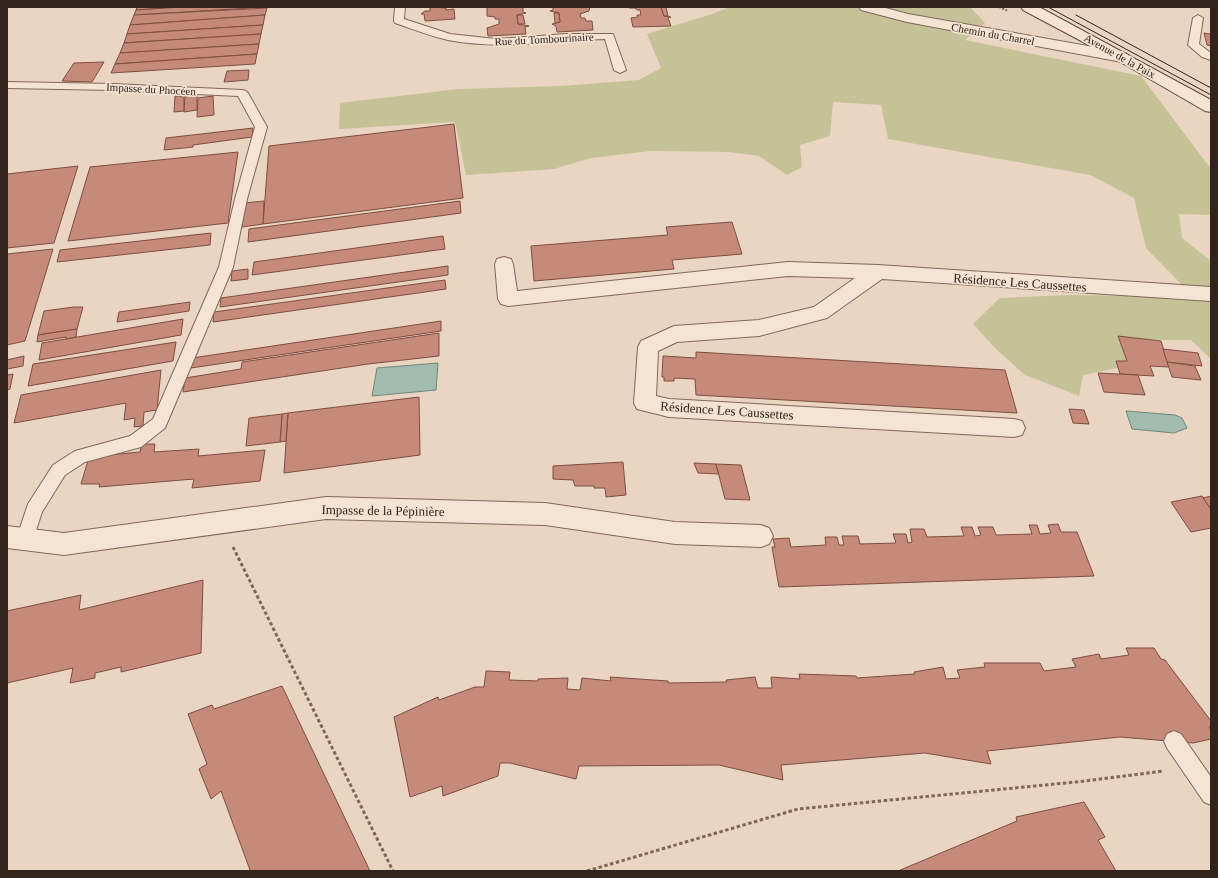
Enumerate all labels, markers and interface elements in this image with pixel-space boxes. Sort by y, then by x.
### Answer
street label: Chemin du Charrel [950,21,1036,47]
street label: Rue du Tombourinaire [494,30,594,48]
street label: Avenue de la Paix [1082,31,1158,81]
street label: Impasse du Phocéen [106,81,197,97]
street label: Résidence Les Caussettes [953,270,1087,295]
street label: Résidence Les Caussettes [660,398,794,423]
street label: Impasse de la Pépinière [321,502,445,519]

